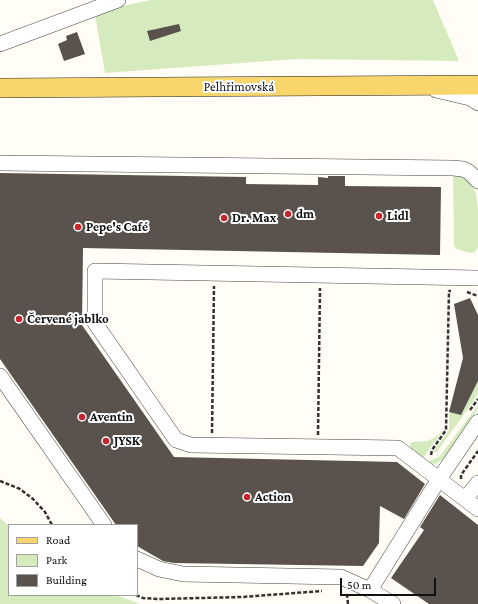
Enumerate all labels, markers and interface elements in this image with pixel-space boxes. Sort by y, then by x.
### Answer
street label: Pelhřimovská [204,79,274,95]
place label: dm [296,206,314,222]
place label: Lidl [387,208,409,224]
marker: dm [283,209,293,219]
place label: Dr. Max [232,210,276,226]
marker: Lidl [374,211,384,221]
marker: Dr. Max [219,213,229,223]
place label: Pepe's Café [86,219,148,235]
marker: Pepe's Café [73,222,83,232]
place label: Červené jablko [27,311,109,327]
marker: Červené jablko [14,314,24,324]
place label: Aventin [90,409,133,425]
marker: Aventin [77,412,87,422]
place label: JYSK [114,433,140,449]
marker: JYSK [101,436,111,446]
place label: Action [255,489,291,505]
marker: Action [242,492,252,502]
legend [8,524,138,596]
text: Road [46,533,70,547]
text: Park [46,553,67,567]
scale bar [342,570,438,596]
text: Building [46,573,87,587]
text: 50 m [347,578,371,592]

